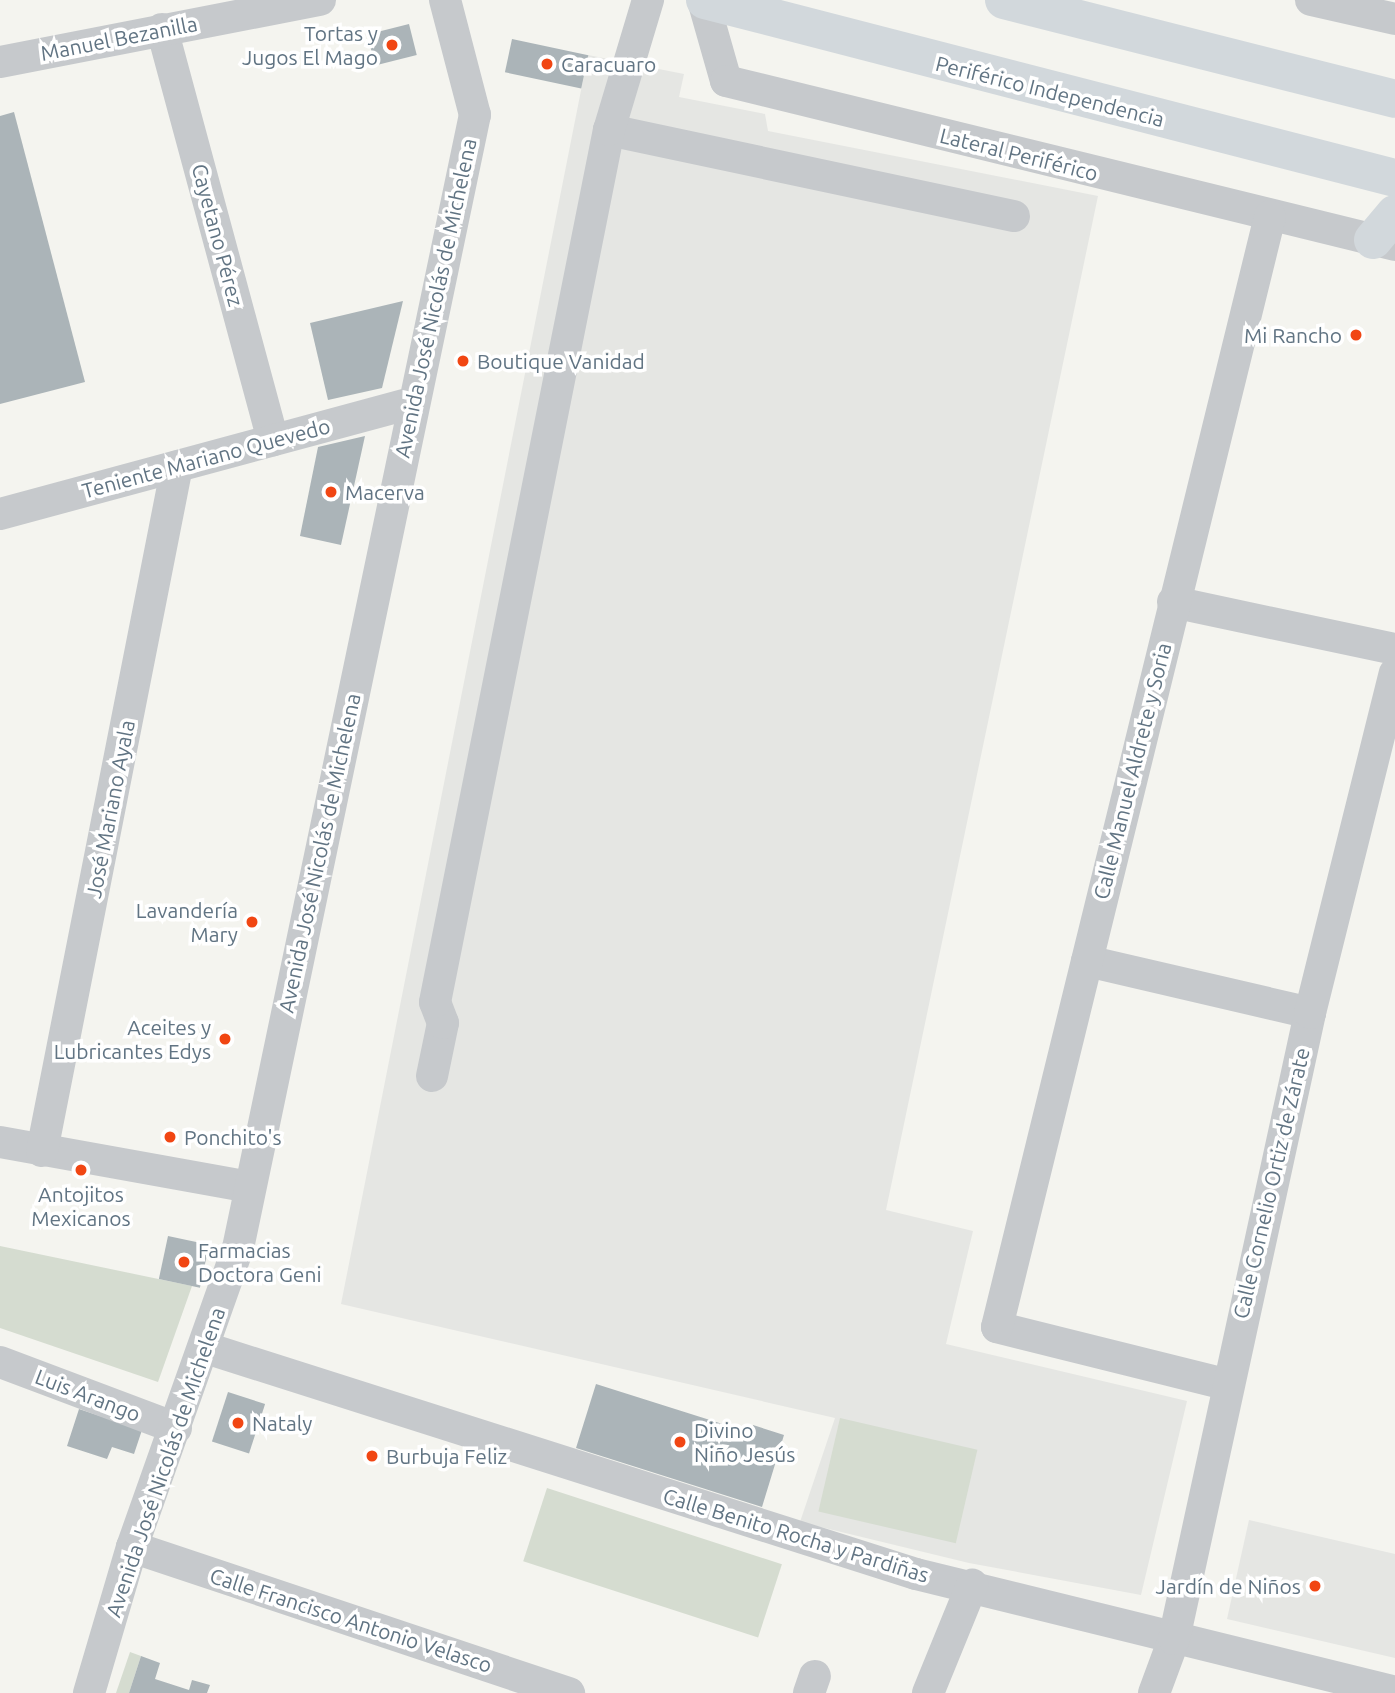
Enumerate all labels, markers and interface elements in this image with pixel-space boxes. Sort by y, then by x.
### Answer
street label: Manuel Bezanilla [38,10,200,66]
place label: Tortas y Jugos El Mago [242,20,378,70]
marker: Tortas y Jugos El Mago [384,37,400,53]
street label: Periférico Independencia [933,50,1167,132]
place label: Caracuaro [561,51,656,77]
marker: Caracuaro [539,56,555,72]
street label: Lateral Periférico [937,122,1101,186]
street label: Avenida José Nicolás de Michelena [389,136,481,460]
street label: Cayetano Pérez [187,161,249,309]
place label: Mi Rancho [1244,322,1342,348]
marker: Mi Rancho [1348,327,1364,343]
place label: Boutique Vanidad [477,348,645,374]
marker: Boutique Vanidad [455,353,471,369]
street label: Teniente Mariano Quevedo [79,413,333,503]
place label: Macerva [345,479,425,505]
marker: Macerva [323,484,339,500]
street label: Calle Manuel Aldrete y Soria [1088,640,1176,902]
street label: Avenida José Nicolás de Michelena [273,691,365,1015]
street label: José Mariano Ayala [80,718,140,900]
place label: Lavandería Mary [136,897,238,947]
marker: Lavandería Mary [244,914,260,930]
place label: Aceites y Lubricantes Edys [54,1014,211,1064]
marker: Aceites y Lubricantes Edys [217,1031,233,1047]
street label: Calle Cornelio Ortiz de Zárate [1228,1045,1314,1321]
place label: Ponchito's [184,1124,282,1150]
marker: Ponchito's [162,1129,178,1145]
marker: Antojitos Mexicanos [73,1162,89,1178]
place label: Antojitos Mexicanos [31,1181,131,1231]
place label: Farmacias Doctora Geni [198,1237,322,1287]
marker: Farmacias Doctora Geni [176,1254,192,1270]
street label: Avenida José Nicolás de Michelena [100,1304,230,1620]
street label: Luis Arango [32,1363,144,1427]
place label: Nataly [252,1410,312,1436]
marker: Nataly [230,1415,246,1431]
place label: Divino Niño Jesús [694,1417,795,1467]
marker: Divino Niño Jesús [672,1434,688,1450]
place label: Burbuja Feliz [386,1443,507,1469]
marker: Burbuja Feliz [364,1448,380,1464]
street label: Calle Benito Rocha y Pardiñas [660,1483,932,1587]
street label: Calle Francisco Antonio Velasco [207,1562,495,1678]
place label: Jardín de Niños [1156,1573,1301,1599]
marker: Jardín de Niños [1307,1578,1323,1594]

